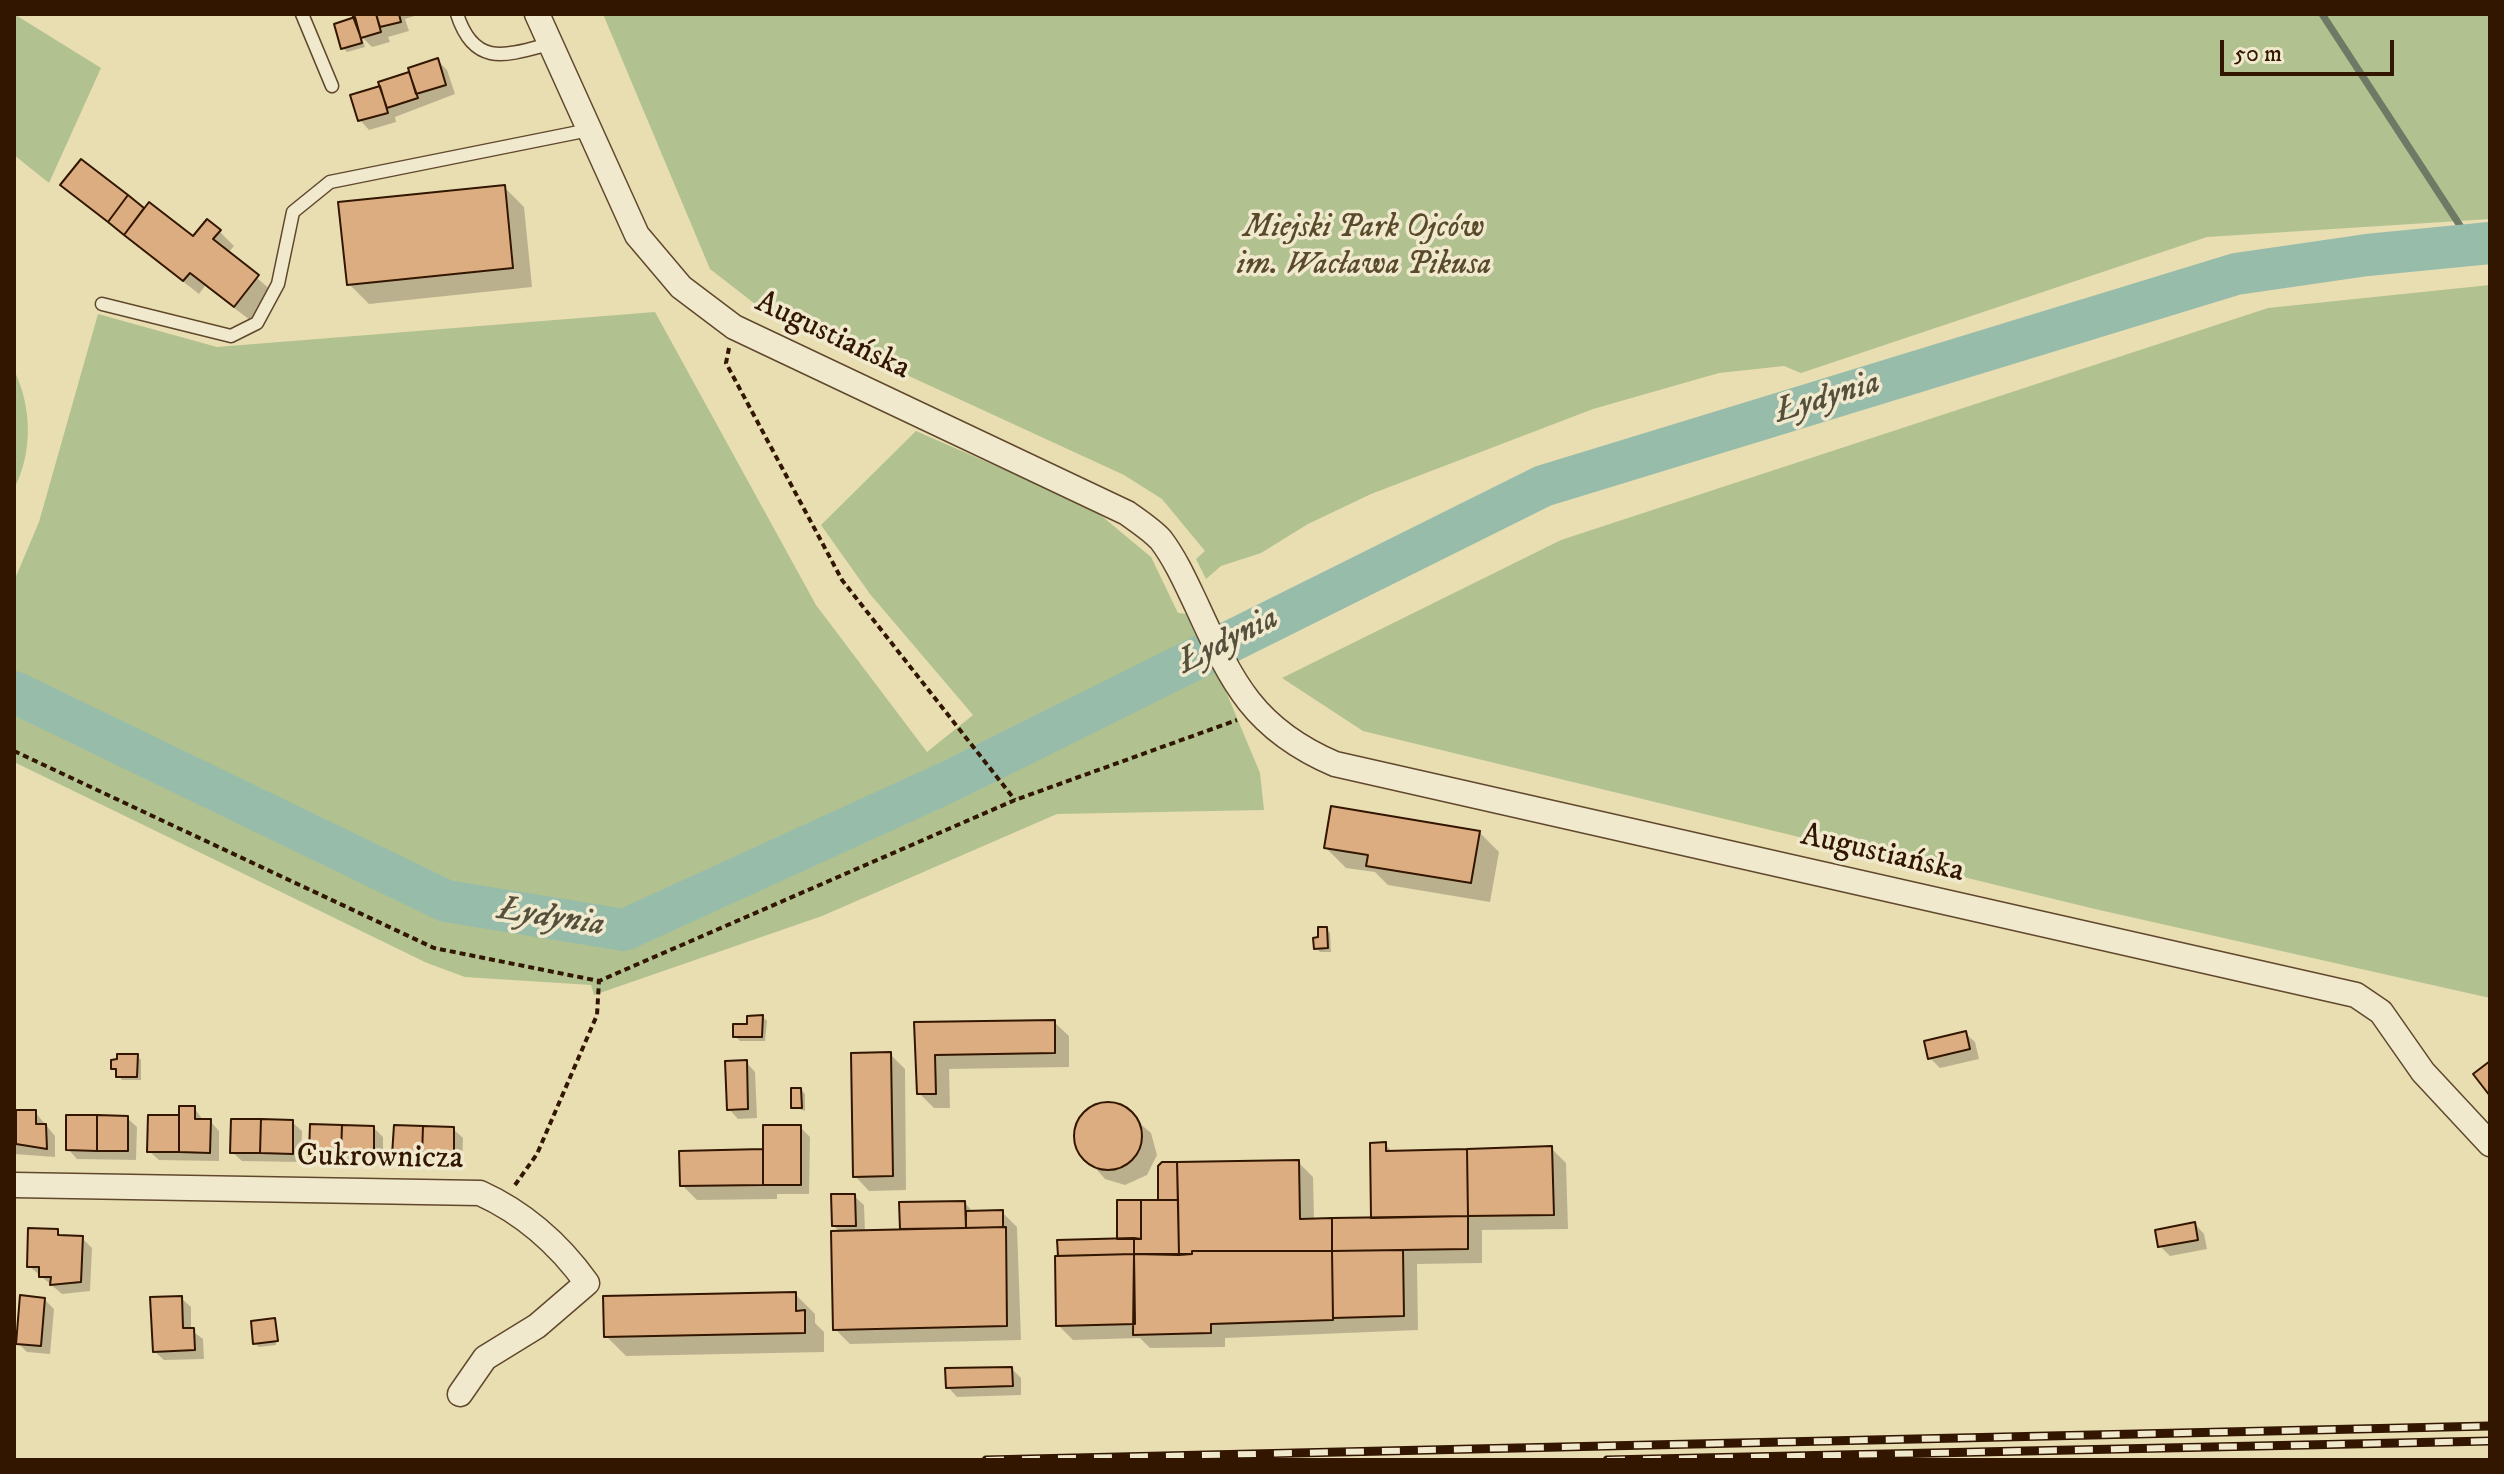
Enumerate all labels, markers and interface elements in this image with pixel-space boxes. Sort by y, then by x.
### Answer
scale bar [2224,24,2398,74]
text: 50 m [2234,39,2282,69]
park label: Miejski Park Ojców im. Wacława Pikusa [1237,210,1491,285]
street label: Augustiańska [748,284,916,390]
water label: Łydynia [1771,364,1885,434]
water label: Łydynia [1172,599,1286,685]
street label: Augustiańska [1797,818,1967,892]
water label: Łydynia [495,890,607,948]
street label: Cukrownicza [296,1138,464,1180]

